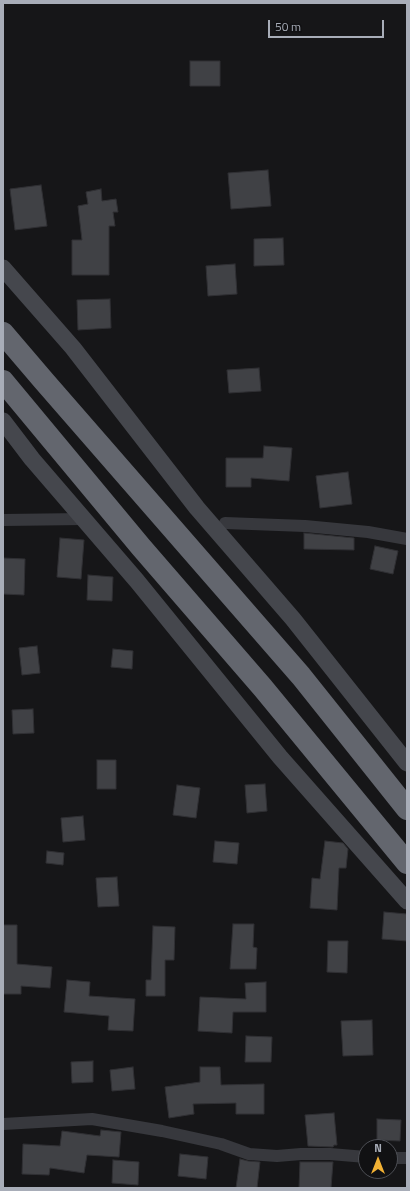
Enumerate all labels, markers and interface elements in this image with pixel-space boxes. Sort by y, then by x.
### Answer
scale bar [270,12,386,38]
text: 50 m [275,17,301,36]
north arrow [358,1139,398,1179]
text: N [374,1140,382,1156]

